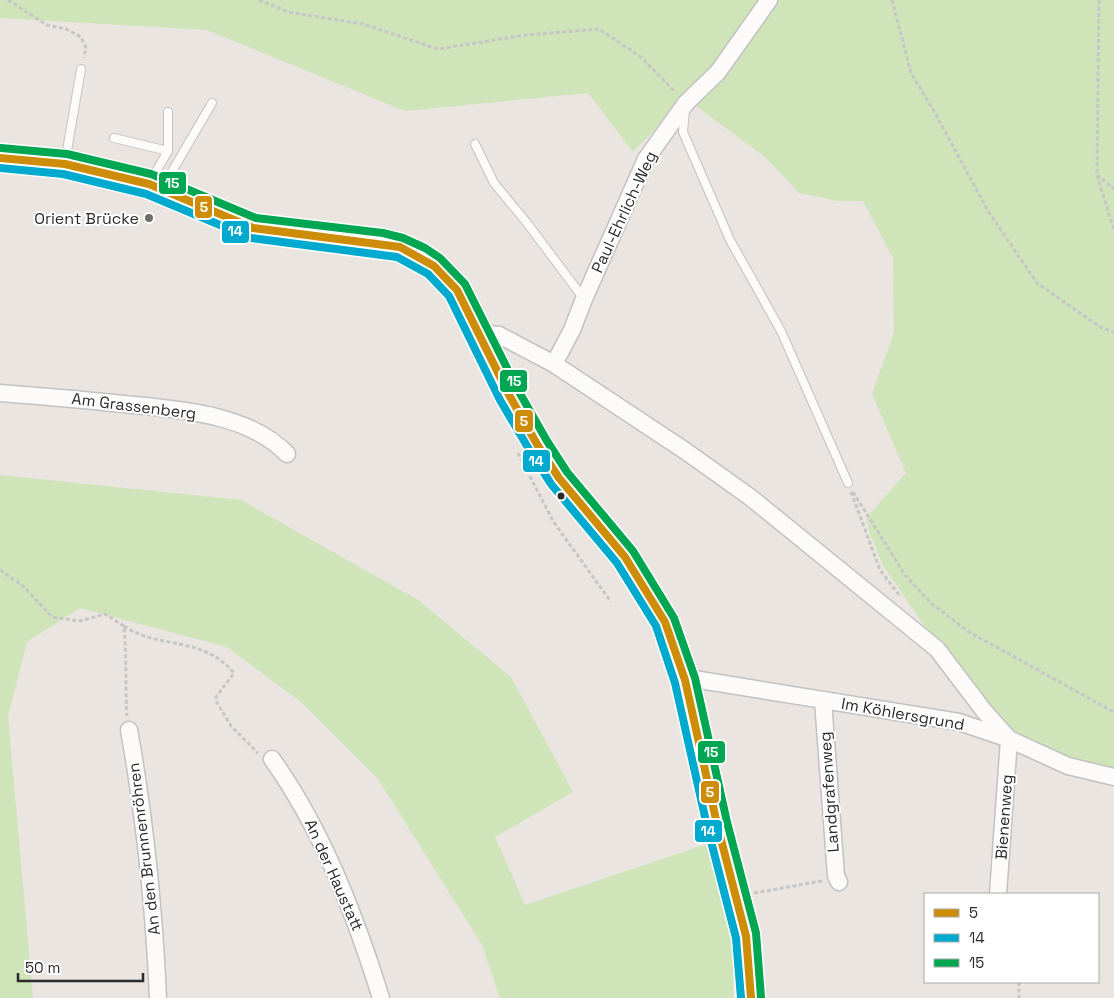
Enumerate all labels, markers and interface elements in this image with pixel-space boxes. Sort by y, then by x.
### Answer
street label: Paul-Ehrlich-Weg [587,148,661,276]
line badge: 15 [158,171,187,195]
text: 15 [165,174,179,192]
line badge: 5 [194,195,213,219]
text: 5 [200,198,208,216]
place label: Orient Brücke [34,208,139,229]
marker: Orient Brücke [143,212,155,224]
line badge: 14 [221,220,250,244]
text: 14 [227,222,243,240]
line badge: 15 [499,369,528,393]
text: 15 [507,372,521,390]
street label: Am Grassenberg [71,388,197,424]
line badge: 5 [514,409,534,433]
text: 5 [520,412,528,430]
line badge: 14 [522,449,551,473]
text: 14 [528,452,544,470]
unlabelled marker [556,491,566,501]
street label: Im Köhlersgrund [840,693,966,735]
street label: Landgrafenweg [814,731,844,853]
line badge: 15 [697,740,726,764]
text: 15 [704,743,718,761]
street label: An den Brunnenröhren [123,762,165,936]
street label: Bienenweg [991,774,1017,860]
line badge: 5 [700,780,720,804]
text: 5 [706,783,714,801]
street label: An der Haustatt [300,816,368,934]
line badge: 14 [694,819,723,843]
text: 14 [700,822,716,840]
legend [924,893,1099,983]
text: 5 [969,903,978,922]
text: 14 [969,928,985,947]
scale bar [18,950,142,982]
text: 15 [969,953,984,972]
text: 50 m [25,958,60,977]

